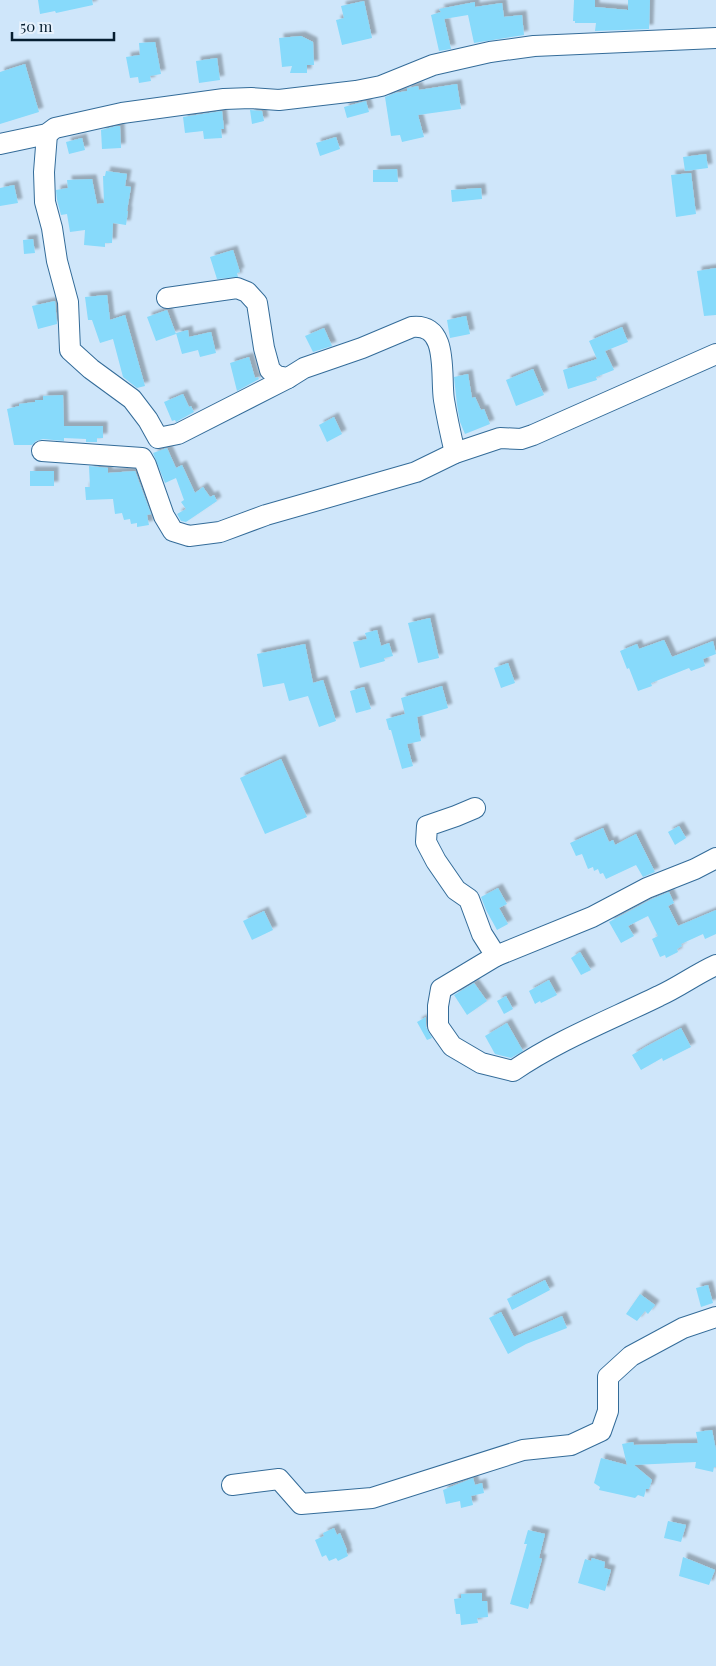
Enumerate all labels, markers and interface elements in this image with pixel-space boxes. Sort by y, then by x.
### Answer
scale bar [12,10,115,42]
text: 50 m [20,16,53,36]

